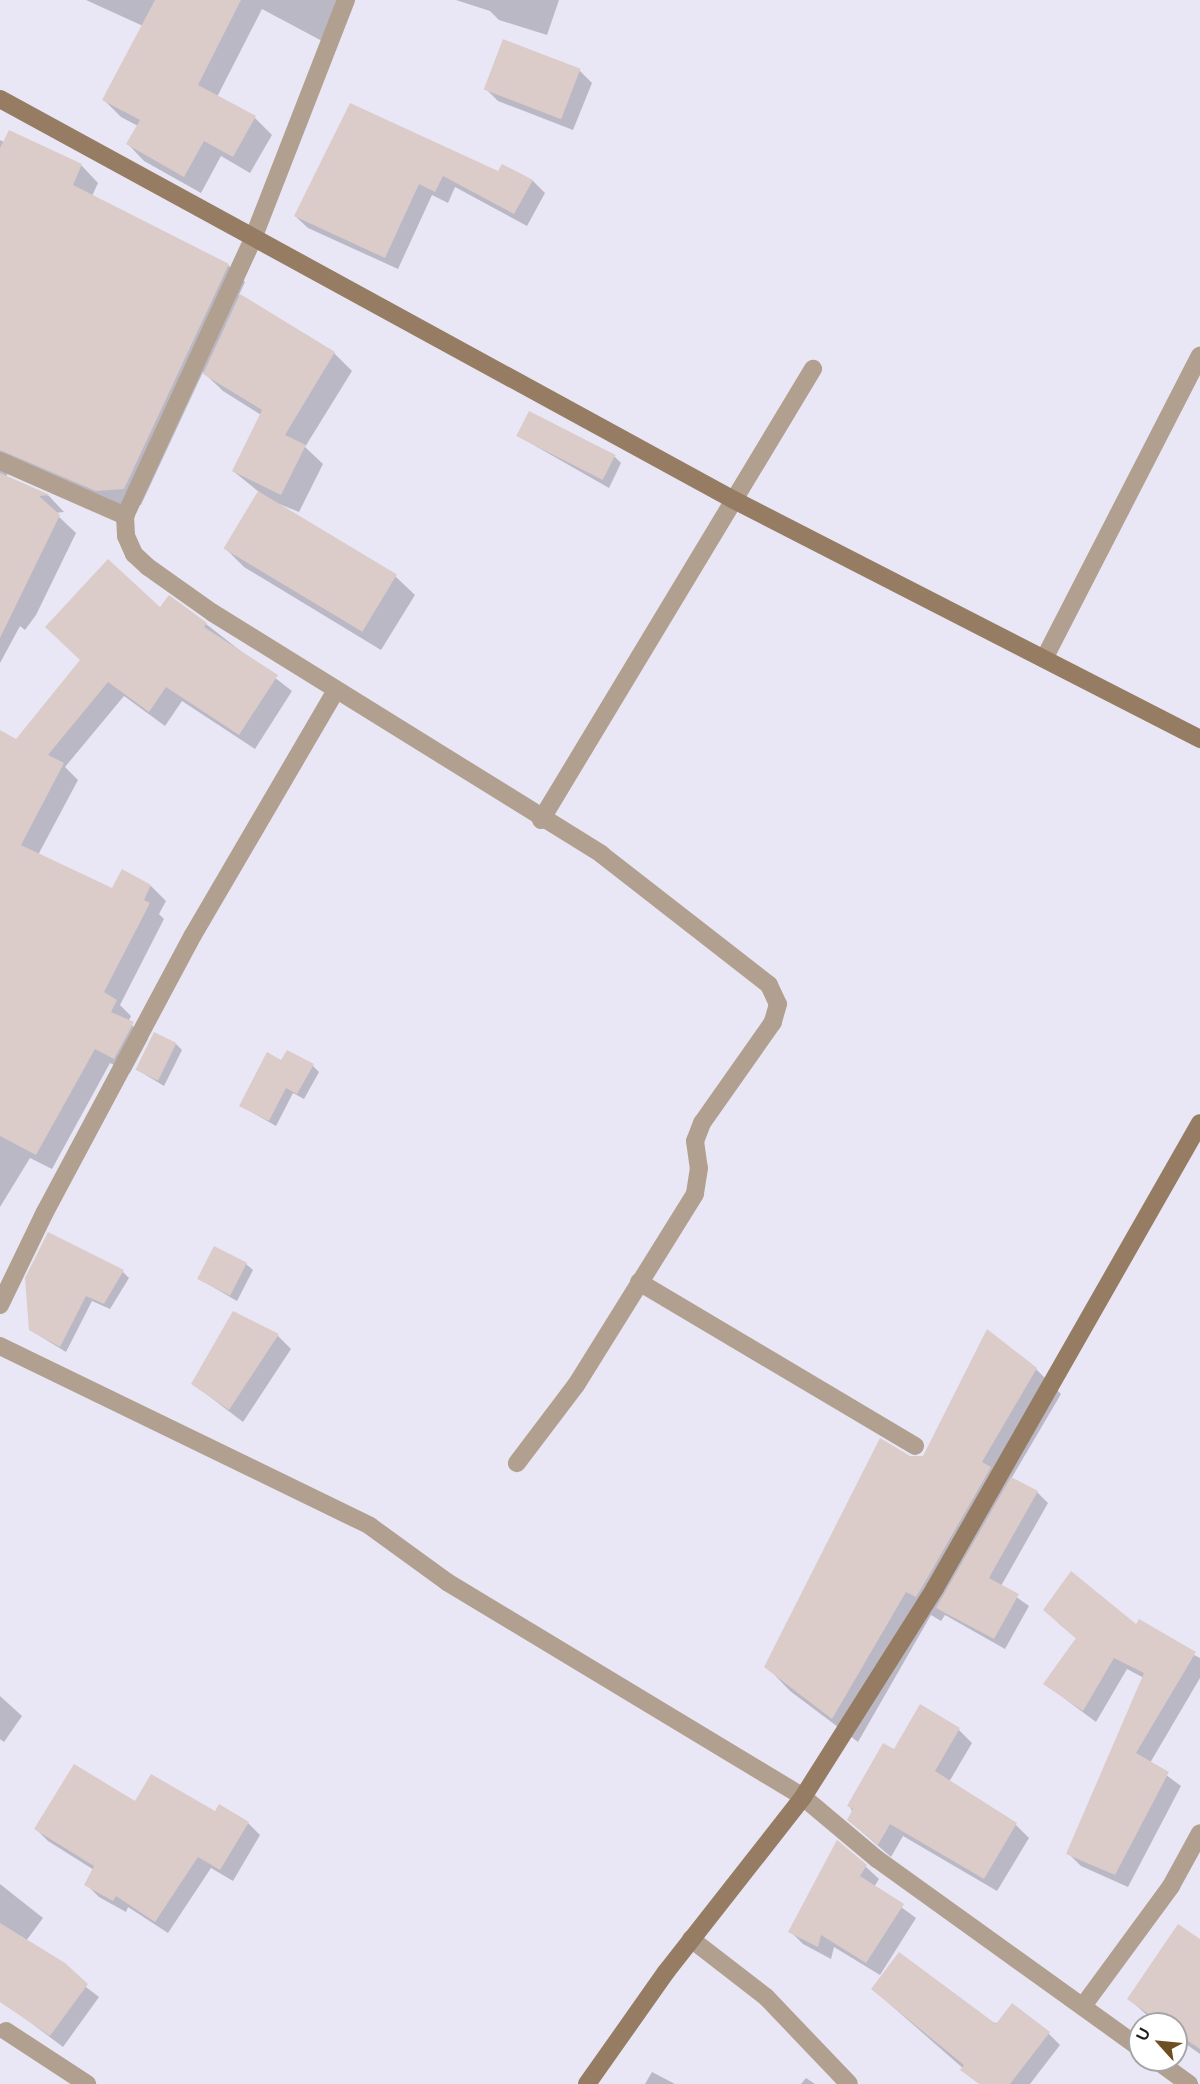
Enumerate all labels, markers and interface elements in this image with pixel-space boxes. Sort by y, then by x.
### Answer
north arrow [1128,2012,1188,2072]
text: U [1132,2025,1154,2044]

